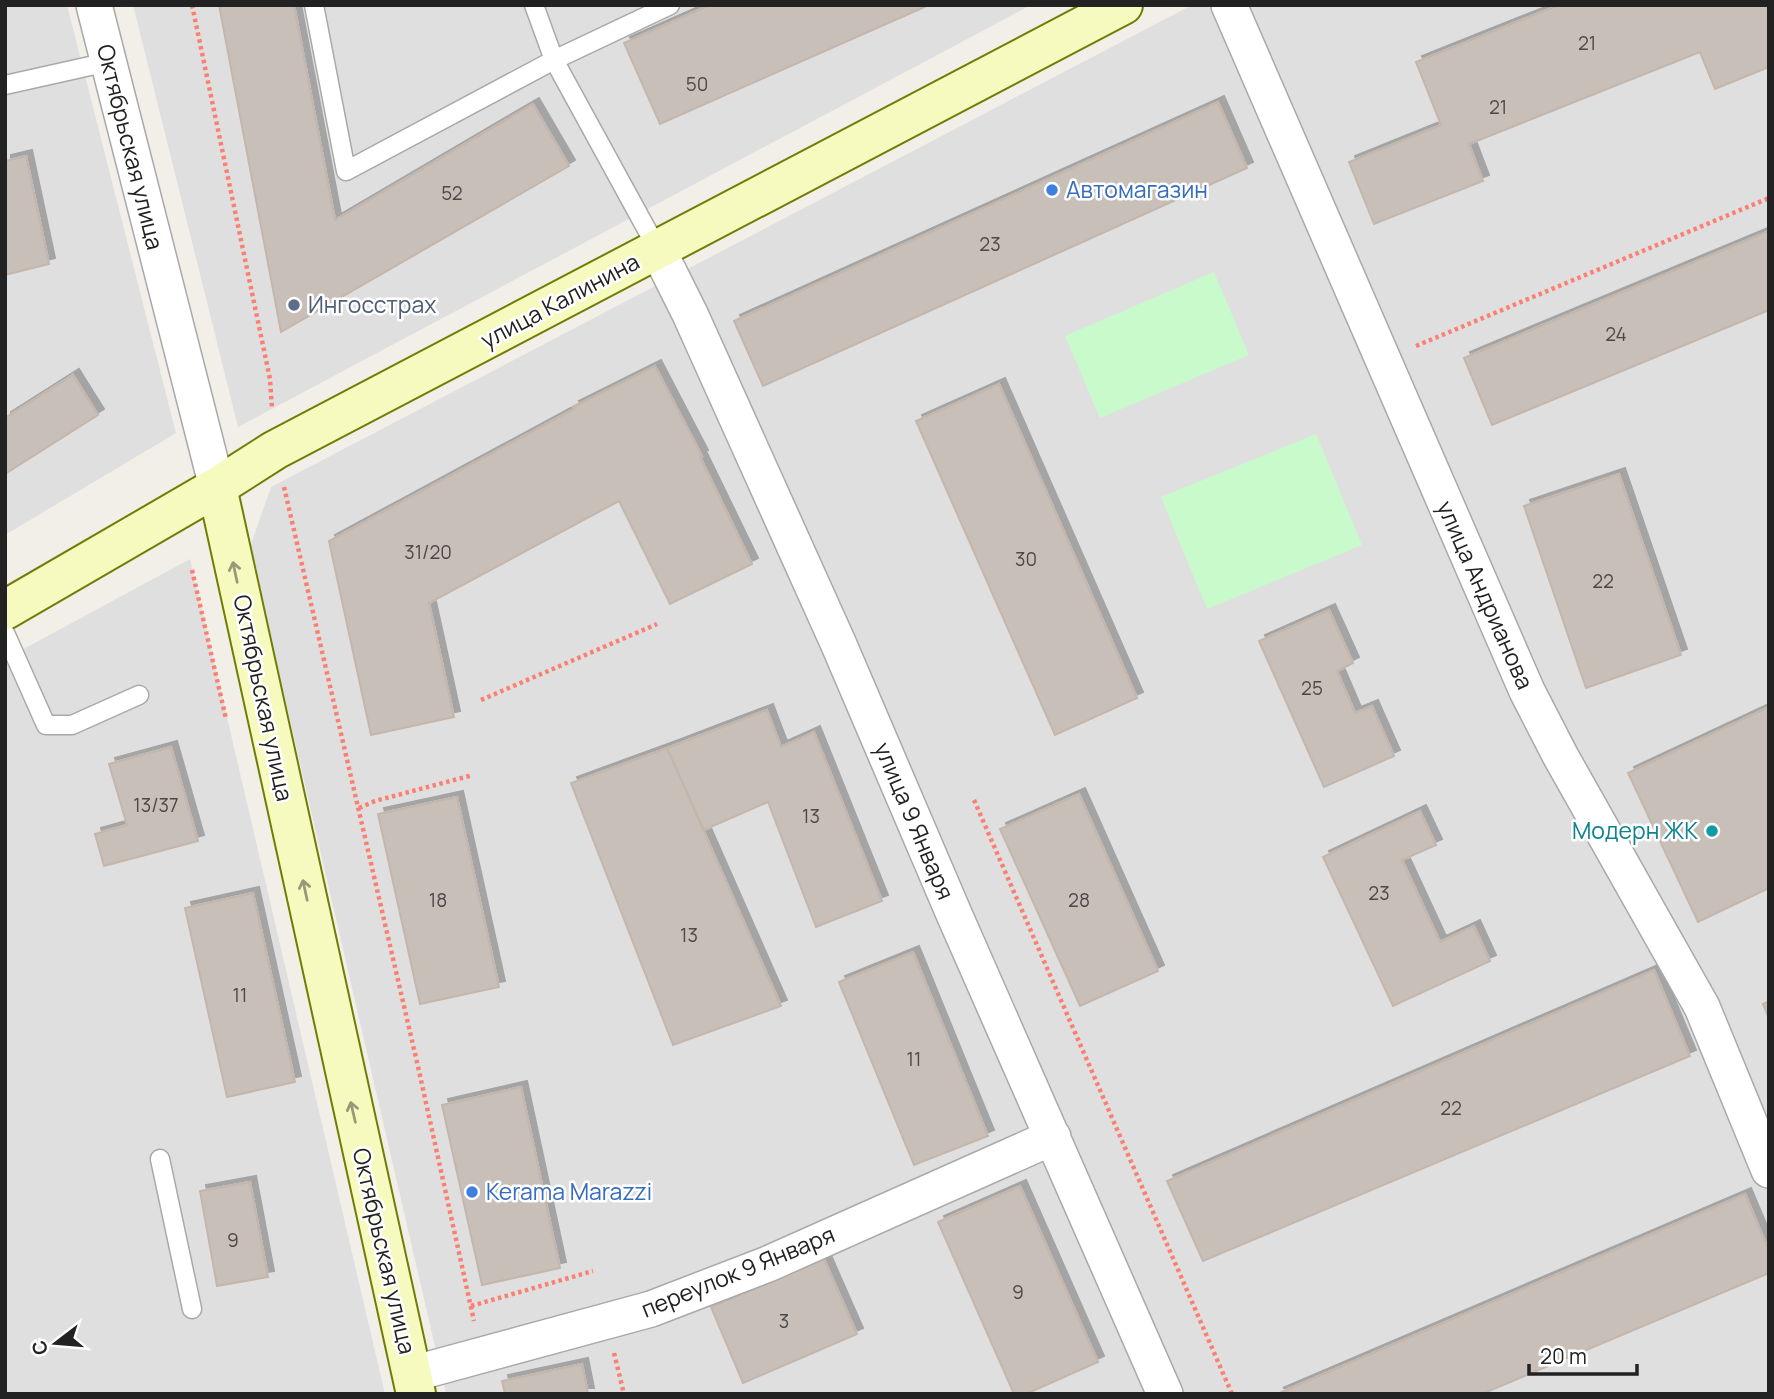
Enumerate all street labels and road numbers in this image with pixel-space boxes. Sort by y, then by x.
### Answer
street label: Октябрьская улица [90,41,172,253]
street label: улица Калинина [475,245,644,355]
street label: улица Андрианова [1430,495,1542,694]
street label: Октябрьская улица [226,592,302,804]
street label: улица 9 Января [867,737,962,904]
street label: Октябрьская улица [346,1145,424,1357]
street label: переулок 9 Января [636,1218,839,1325]

